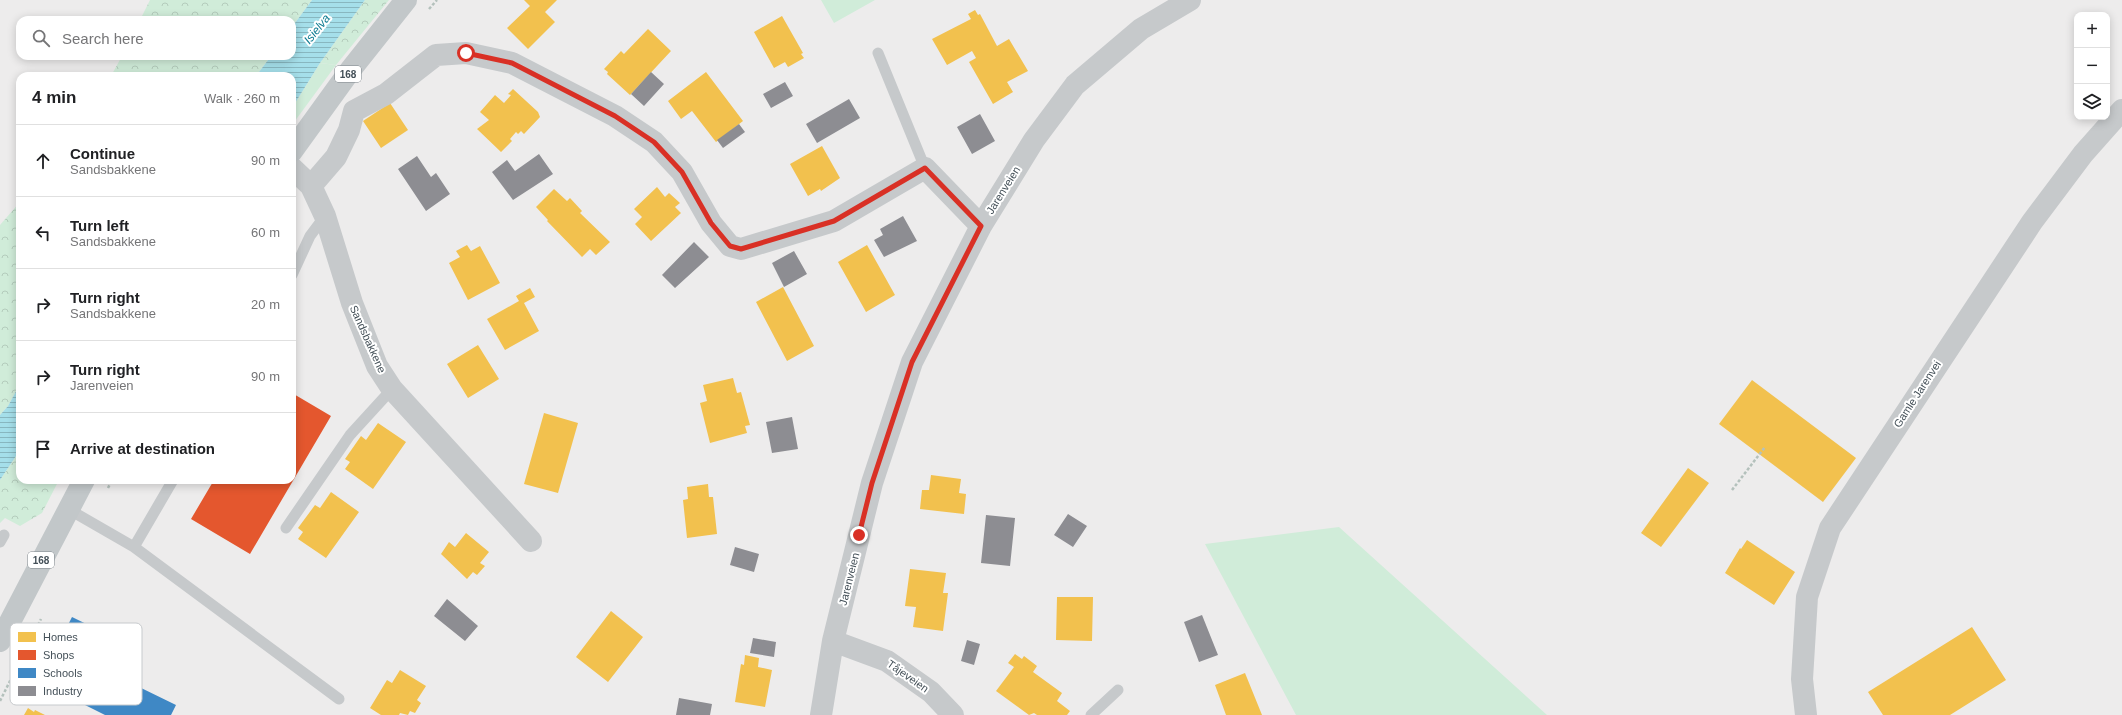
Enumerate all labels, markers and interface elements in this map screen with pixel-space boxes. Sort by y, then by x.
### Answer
water label: Isielva [301,11,333,47]
map controls [2074,12,2110,120]
button: + [2074,12,2110,48]
search box [16,16,296,60]
icon: search [30,27,52,49]
text: Search here [62,30,144,47]
route start [457,44,475,62]
button: − [2074,48,2110,84]
road number: 168 [335,66,361,82]
button: layers [2074,84,2110,120]
text: 4 min [32,88,76,107]
text: Walk · 260 m [204,91,280,106]
text: Continue [70,145,135,162]
icon: ahead [32,150,54,172]
text: 90 m [251,153,280,168]
text: Sandsbakkene [70,162,156,177]
street label: Jarenveien [984,164,1022,216]
text: Turn left [70,217,129,234]
icon: left [32,222,54,244]
text: 60 m [251,225,280,240]
text: Sandsbakkene [70,234,156,249]
text: Turn right [70,289,140,306]
icon: right [32,294,54,316]
text: 20 m [251,297,280,312]
street label: Sandsbakkene [348,303,388,375]
text: Sandsbakkene [70,306,156,321]
street label: Gamle Jarenvei [1891,358,1943,430]
text: Turn right [70,361,140,378]
icon: right [32,366,54,388]
text: 90 m [251,369,280,384]
text: Jarenveien [70,378,134,393]
icon: arrive [32,438,54,460]
text: Arrive at destination [70,440,215,457]
route end [850,526,868,544]
street label: Jarenveien [837,551,861,607]
road number: 168 [28,552,54,568]
legend [10,623,142,705]
text: Homes [43,631,78,643]
text: Shops [43,649,75,661]
street label: Tåjeveien [885,657,931,695]
text: Schools [43,667,83,679]
text: Industry [43,685,83,697]

